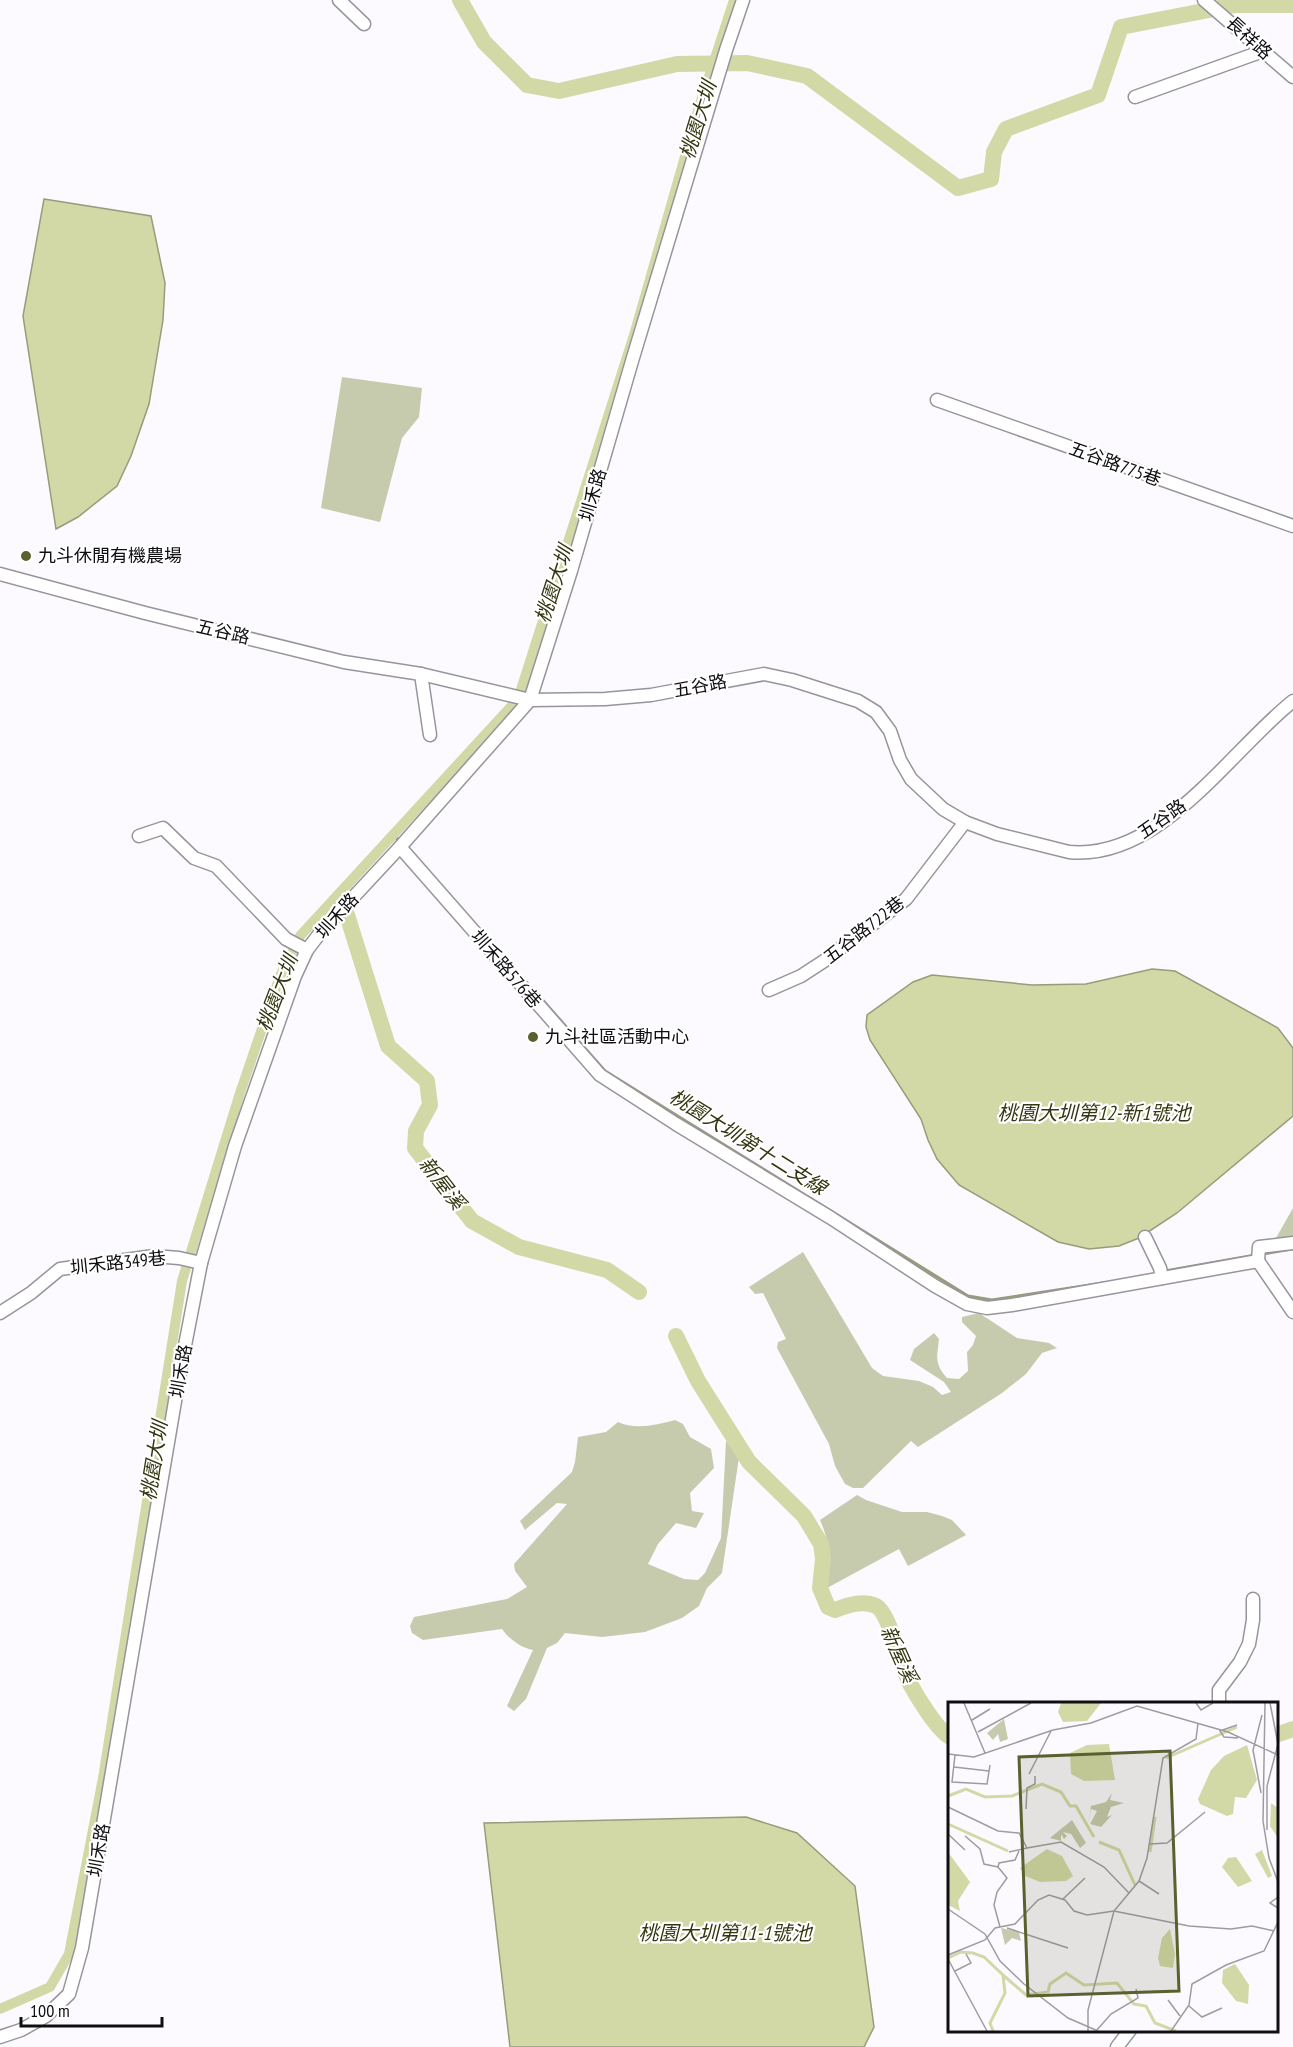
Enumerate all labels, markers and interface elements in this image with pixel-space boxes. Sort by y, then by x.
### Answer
street label: 長祥路 [1222,11,1277,64]
water label: 桃園大圳 [674,75,723,162]
street label: 五谷路775巷 [1066,436,1164,491]
street label: 圳禾路 [574,466,611,524]
water label: 桃園大圳 [529,539,580,626]
place label: 九斗休閒有機農場 [38,544,182,567]
marker: 九斗休閒有機農場 [19,549,33,563]
street label: 五谷路 [194,614,252,649]
street label: 五谷路 [671,669,729,702]
street label: 五谷路 [1133,794,1190,843]
street label: 圳禾路 [310,888,363,943]
street label: 五谷路722巷 [819,891,909,968]
street label: 圳禾路576巷 [466,925,547,1013]
water label: 桃園大圳 [251,948,305,1035]
place label: 九斗社區活動中心 [545,1025,689,1048]
marker: 九斗社區活動中心 [526,1030,540,1044]
water label: 桃園大圳第十二支線 [665,1083,833,1202]
water label: 桃園大圳第12-新1號池 [998,1100,1192,1126]
water label: 新屋溪 [413,1151,473,1217]
street label: 圳禾路349巷 [69,1246,167,1279]
street label: 圳禾路 [164,1342,197,1399]
water label: 桃園大圳 [135,1416,174,1503]
water label: 新屋溪 [875,1621,924,1689]
inset map [948,1702,1278,2032]
street label: 圳禾路 [82,1821,115,1878]
water label: 桃園大圳第11-1號池 [639,1920,813,1946]
scale bar [21,1990,162,2028]
text: 100 m [30,1999,70,2022]

